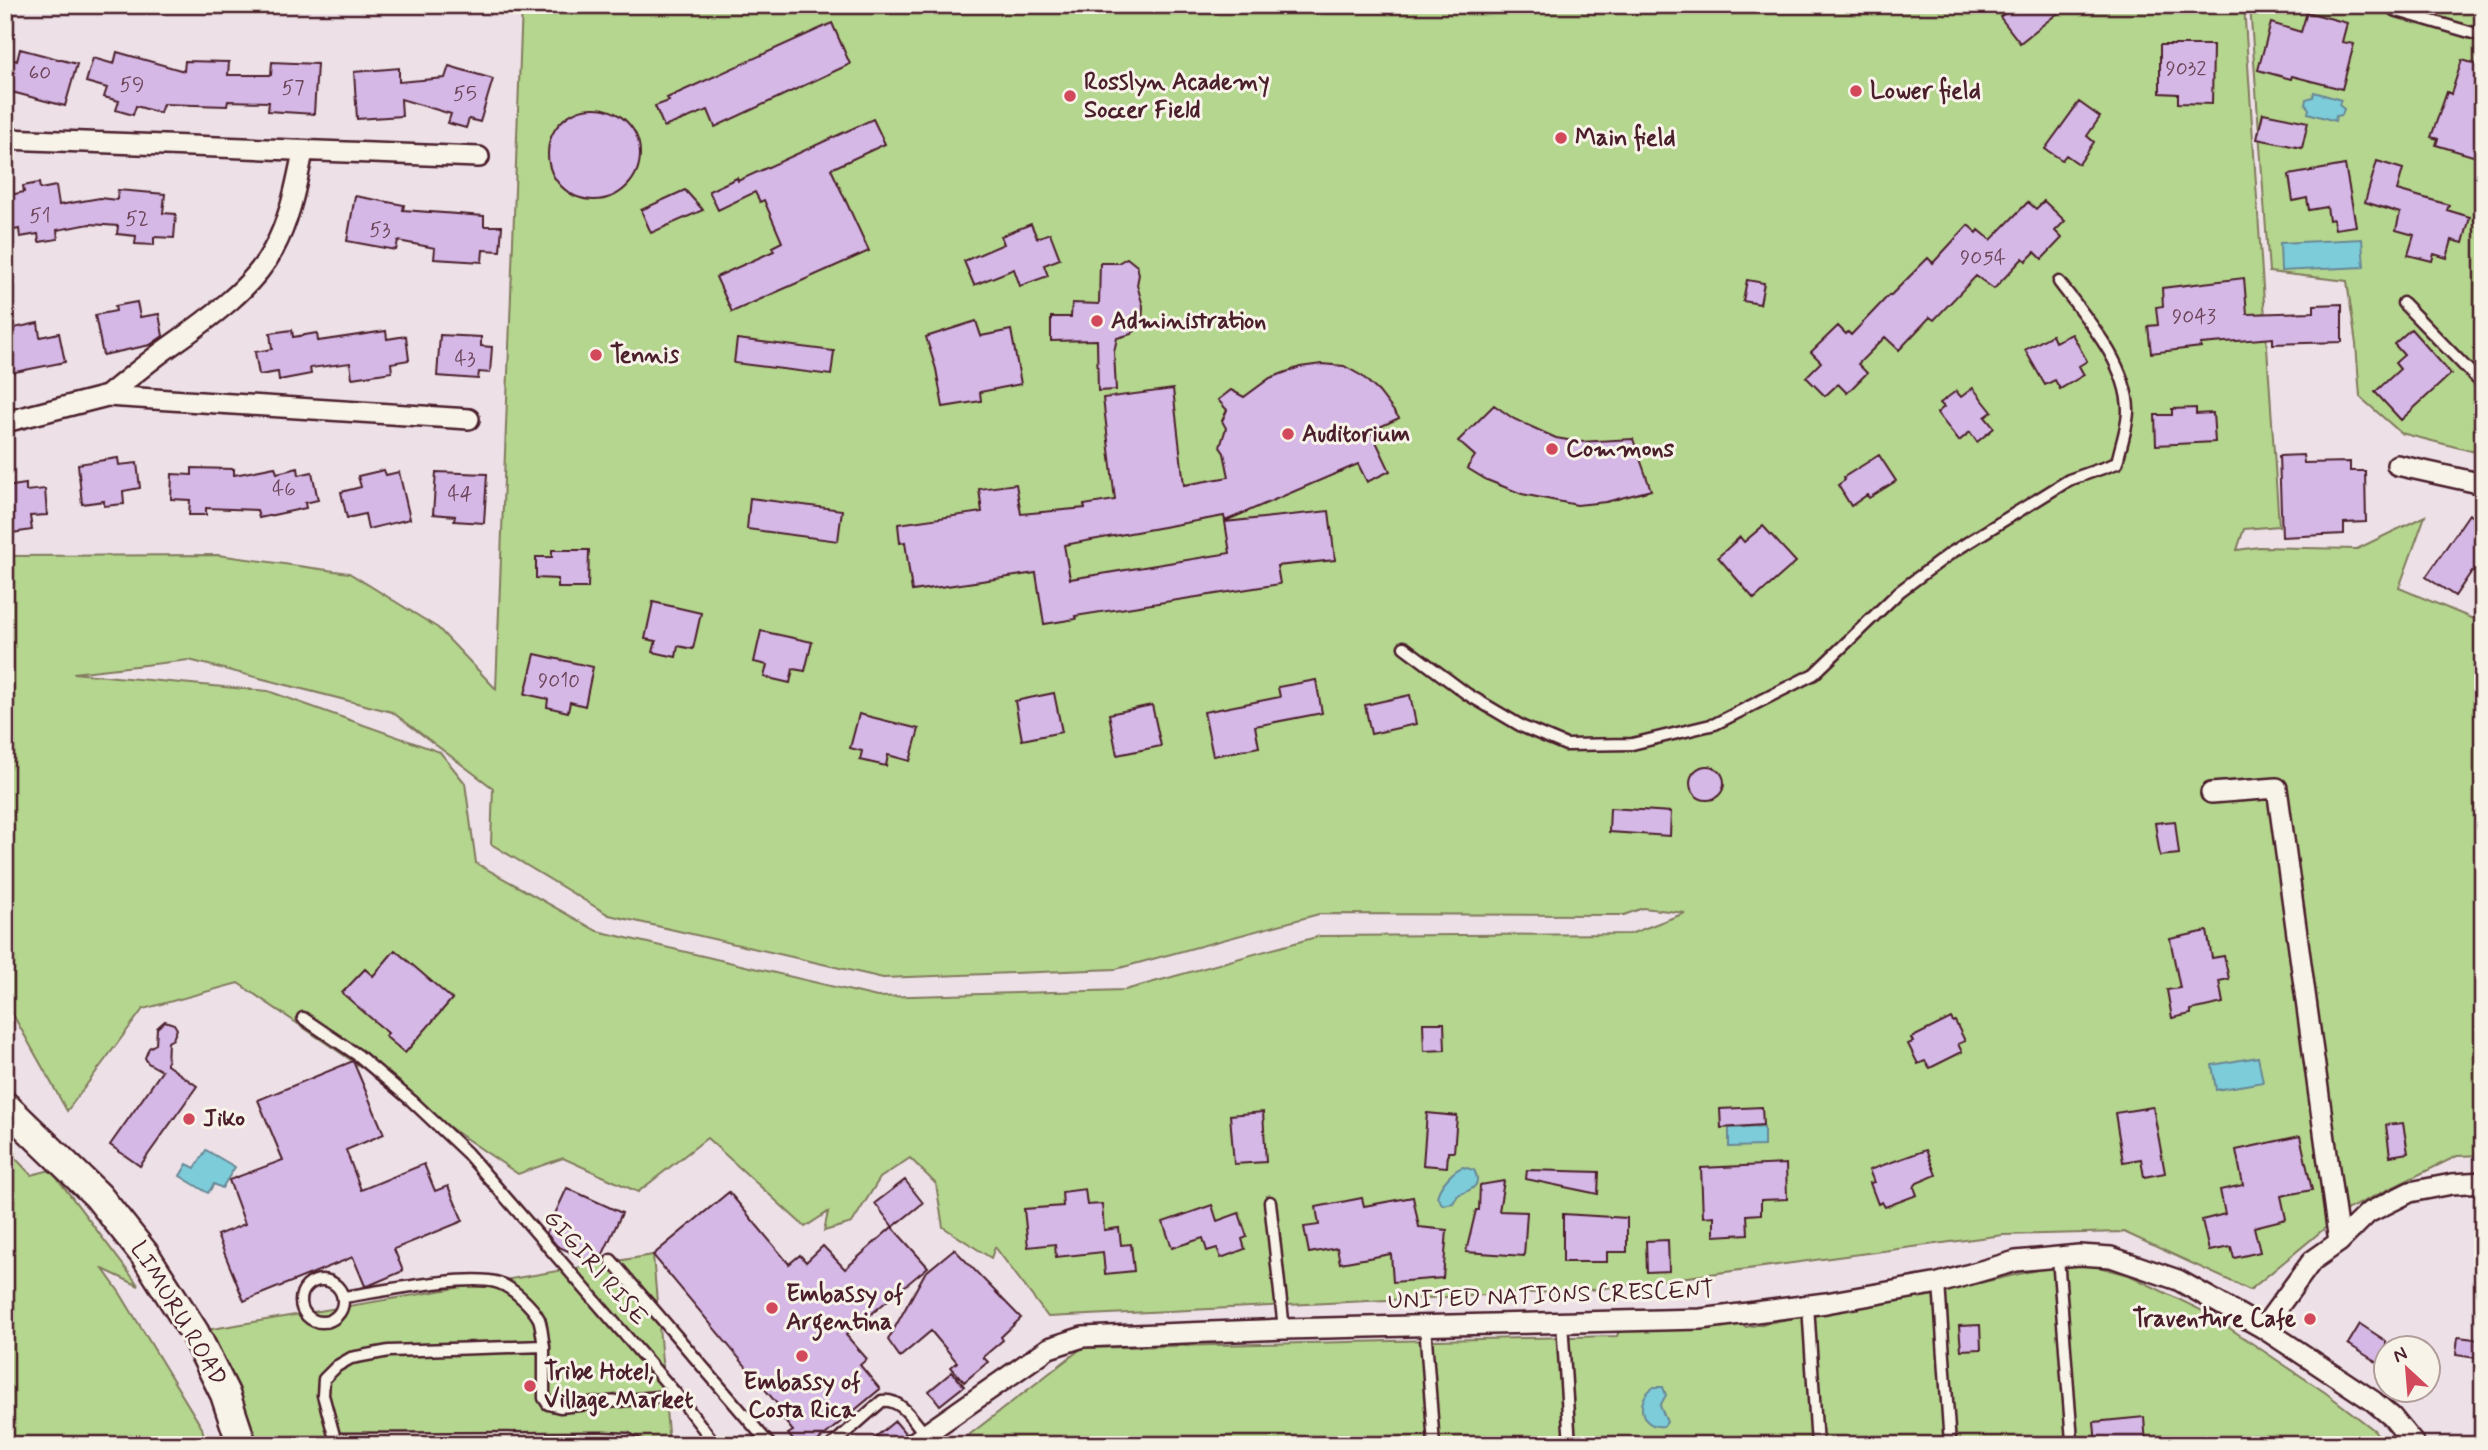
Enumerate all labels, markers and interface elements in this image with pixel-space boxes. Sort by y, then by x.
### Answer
house number: 9032 [2165,55,2207,83]
house number: 60 [29,59,51,87]
place label: Rosslyn Academy Soccer Field [1084,67,1270,126]
house number: 59 [119,71,145,99]
house number: 57 [281,74,305,102]
place label: Lower field [1870,76,1981,107]
house number: 55 [453,80,477,108]
marker: Lower field [1848,83,1864,99]
marker: Rosslyn Academy Soccer Field [1062,88,1078,104]
place label: Main field [1575,123,1676,154]
marker: Main field [1553,130,1569,146]
house number: 51 [29,202,51,230]
house number: 52 [125,205,149,233]
house number: 53 [369,216,391,244]
house number: 9054 [1960,244,2006,272]
house number: 9043 [2172,303,2217,331]
place label: Administration [1111,306,1266,337]
marker: Administration [1089,313,1105,329]
place label: Tennis [610,340,680,371]
house number: 43 [454,345,476,373]
marker: Tennis [588,347,604,363]
place label: Auditorium [1302,419,1410,450]
marker: Auditorium [1280,426,1296,442]
place label: Commons [1566,434,1675,465]
marker: Commons [1544,441,1560,457]
house number: 46 [272,475,296,503]
house number: 44 [448,480,473,508]
house number: 9010 [538,667,580,695]
place label: Jiko [203,1104,245,1135]
marker: Jiko [181,1111,197,1127]
street label: GIGIRI RISE [536,1203,654,1333]
street label: LIMURU ROAD [123,1236,233,1392]
street label: UNITED NATIONS CRESCENT [1387,1275,1715,1317]
place label: Embassy of Argentina [786,1279,903,1341]
marker: Embassy of Argentina [764,1300,780,1316]
place label: Traventure Cafe [2133,1304,2297,1335]
marker: Traventure Cafe [2302,1311,2318,1327]
north arrow [2372,1334,2442,1404]
text: N [2389,1341,2411,1369]
marker: Embassy of Costa Rica [794,1348,810,1364]
place label: Tribe Hotel, Village Market [544,1357,693,1417]
place label: Embassy of Costa Rica [743,1367,861,1426]
marker: Tribe Hotel, Village Market [522,1378,538,1394]

